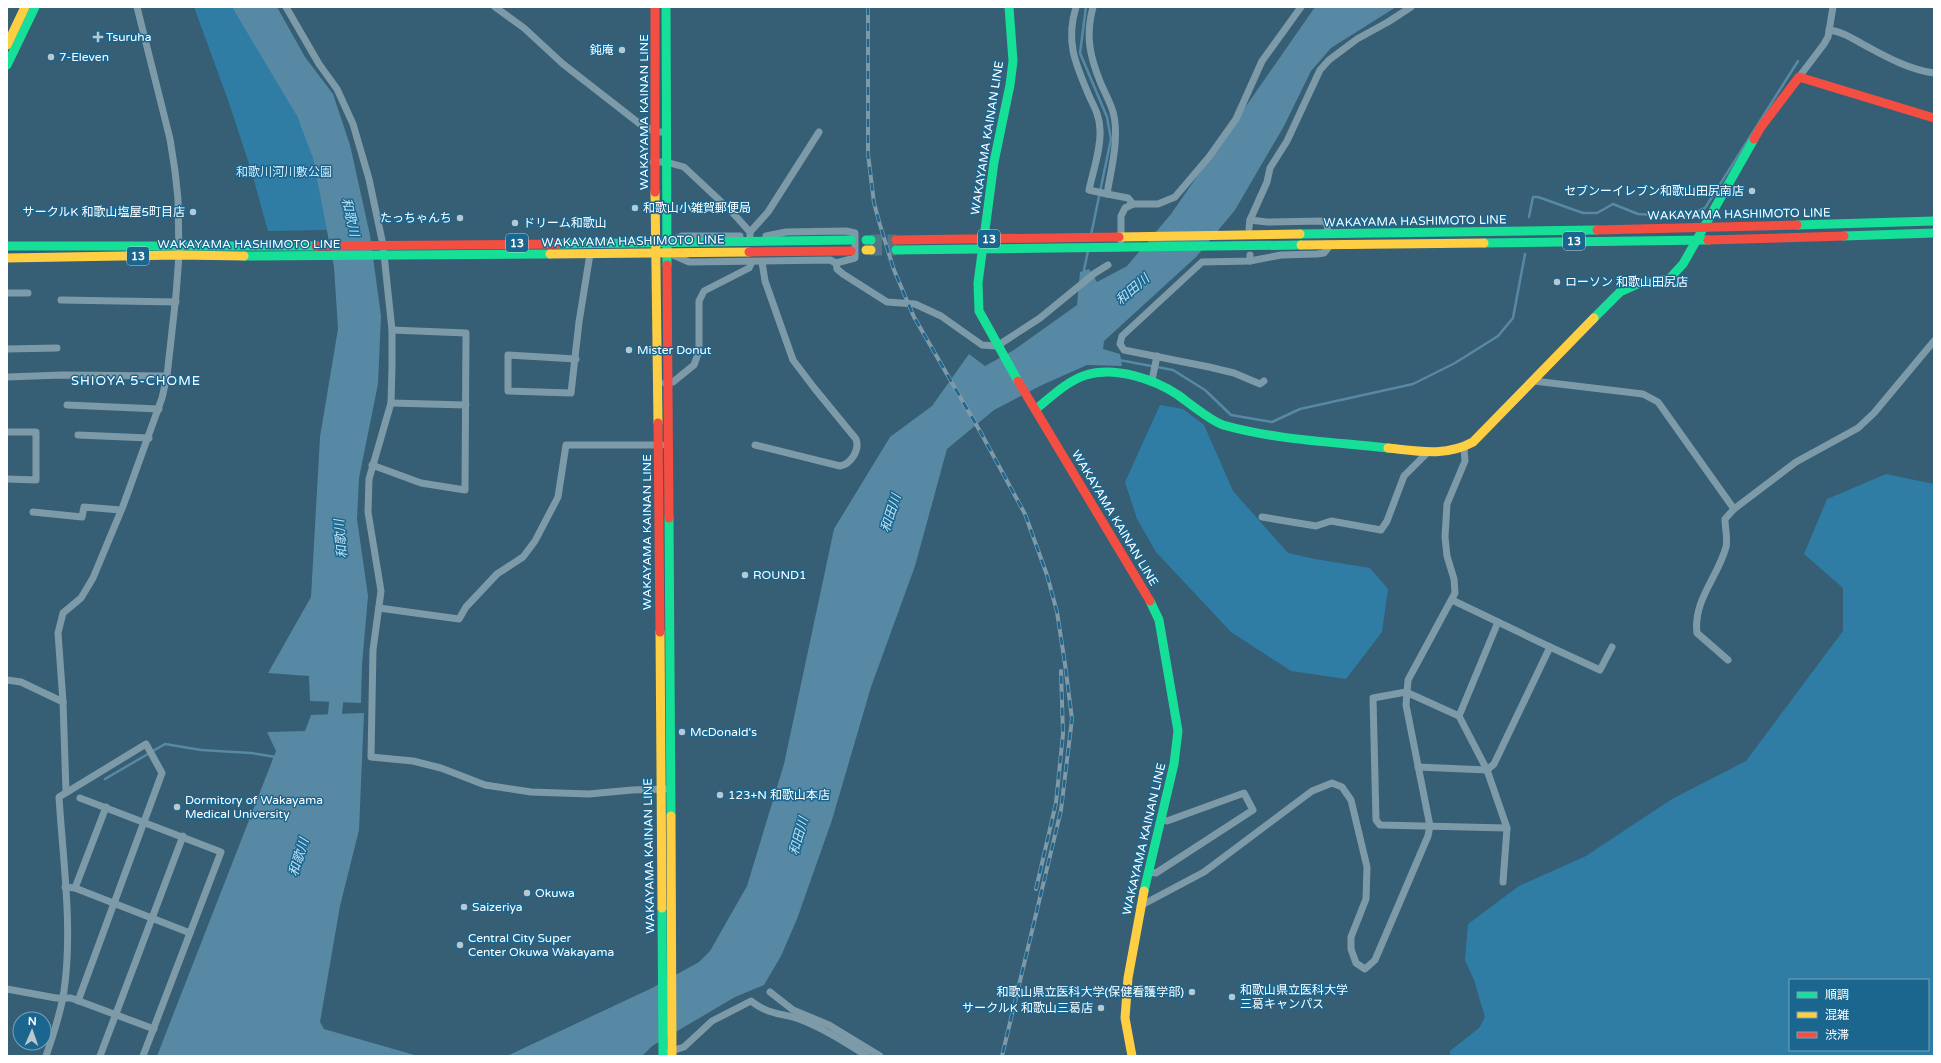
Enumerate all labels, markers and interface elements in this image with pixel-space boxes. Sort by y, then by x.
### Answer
place label: Tsuruha [106,30,151,44]
marker: Tsuruha [93,32,103,42]
street label: WAKAYAMA KAINAN LINE [637,34,651,190]
place label: 鈍庵 [590,43,614,57]
marker: 鈍庵 [617,45,627,55]
place label: 7-Eleven [59,50,109,64]
marker: 7-Eleven [46,52,56,62]
street label: WAKAYAMA KAINAN LINE [968,60,1006,216]
park label: 和歌川河川敷公園 [236,165,332,179]
place label: セブンーイレブン和歌山田尻南店 [1564,184,1744,198]
marker: セブンーイレブン和歌山田尻南店 [1747,186,1757,196]
water label: 和歌川 [338,196,363,240]
place label: 和歌山小雑賀郵便局 [643,201,751,215]
marker: 和歌山小雑賀郵便局 [630,203,640,213]
place label: サークルK 和歌山塩屋5町目店 [23,205,185,219]
street label: WAKAYAMA HASHIMOTO LINE [1647,205,1831,223]
marker: サークルK 和歌山塩屋5町目店 [188,207,198,217]
place label: たっちゃんち [380,211,452,225]
street label: WAKAYAMA HASHIMOTO LINE [1323,212,1507,230]
marker: たっちゃんち [455,213,465,223]
place label: ドリーム和歌山 [523,216,607,230]
marker: ドリーム和歌山 [510,218,520,228]
road number: 13 [978,230,1000,248]
street label: WAKAYAMA HASHIMOTO LINE [541,232,725,250]
road number: 13 [1563,232,1585,250]
road number: 13 [506,234,528,252]
street label: WAKAYAMA HASHIMOTO LINE [157,237,341,251]
road number: 13 [127,247,149,265]
water label: 和田川 [1113,270,1154,309]
place label: ローソン 和歌山田尻店 [1565,275,1688,289]
marker: ローソン 和歌山田尻店 [1552,277,1562,287]
place label: Mister Donut [637,343,712,357]
marker: Mister Donut [624,345,634,355]
district label: SHIOYA 5-CHOME [71,373,201,389]
street label: WAKAYAMA KAINAN LINE [1069,448,1161,589]
street label: WAKAYAMA KAINAN LINE [640,454,654,610]
water label: 和田川 [877,490,905,534]
water label: 和歌川 [331,517,351,559]
place label: ROUND1 [753,568,807,582]
marker: ROUND1 [740,570,750,580]
place label: McDonald's [690,725,757,739]
marker: McDonald's [677,727,687,737]
street label: WAKAYAMA KAINAN LINE [1120,761,1168,916]
street label: WAKAYAMA KAINAN LINE [641,778,657,934]
place label: 123+N 和歌山本店 [728,788,830,802]
marker: 123+N 和歌山本店 [715,790,725,800]
place label: Dormitory of Wakayama Medical University [185,793,323,821]
marker: Dormitory of Wakayama Medical University [172,802,182,812]
water label: 和田川 [786,813,813,857]
water label: 和歌川 [286,834,313,878]
place label: Okuwa [535,886,575,900]
marker: Okuwa [522,888,532,898]
place label: Saizeriya [472,900,523,914]
marker: Saizeriya [459,902,469,912]
place label: Central City Super Center Okuwa Wakayama [468,931,614,959]
marker: Central City Super Center Okuwa Wakayama [455,940,465,950]
legend [1789,979,1929,1051]
place label: 和歌山県立医科大学 三葛キャンパス [1240,983,1348,1011]
place label: 和歌山県立医科大学(保健看護学部) [997,985,1184,999]
marker: 和歌山県立医科大学(保健看護学部) [1187,987,1197,997]
text: 順調 [1825,988,1849,1002]
marker: 和歌山県立医科大学 三葛キャンパス [1227,992,1237,1002]
place label: サークルK 和歌山三葛店 [962,1001,1093,1015]
marker: サークルK 和歌山三葛店 [1096,1003,1106,1013]
text: 混雑 [1825,1008,1849,1022]
north arrow [12,1011,52,1051]
text: N [28,1015,37,1028]
text: 渋滞 [1825,1028,1849,1042]

